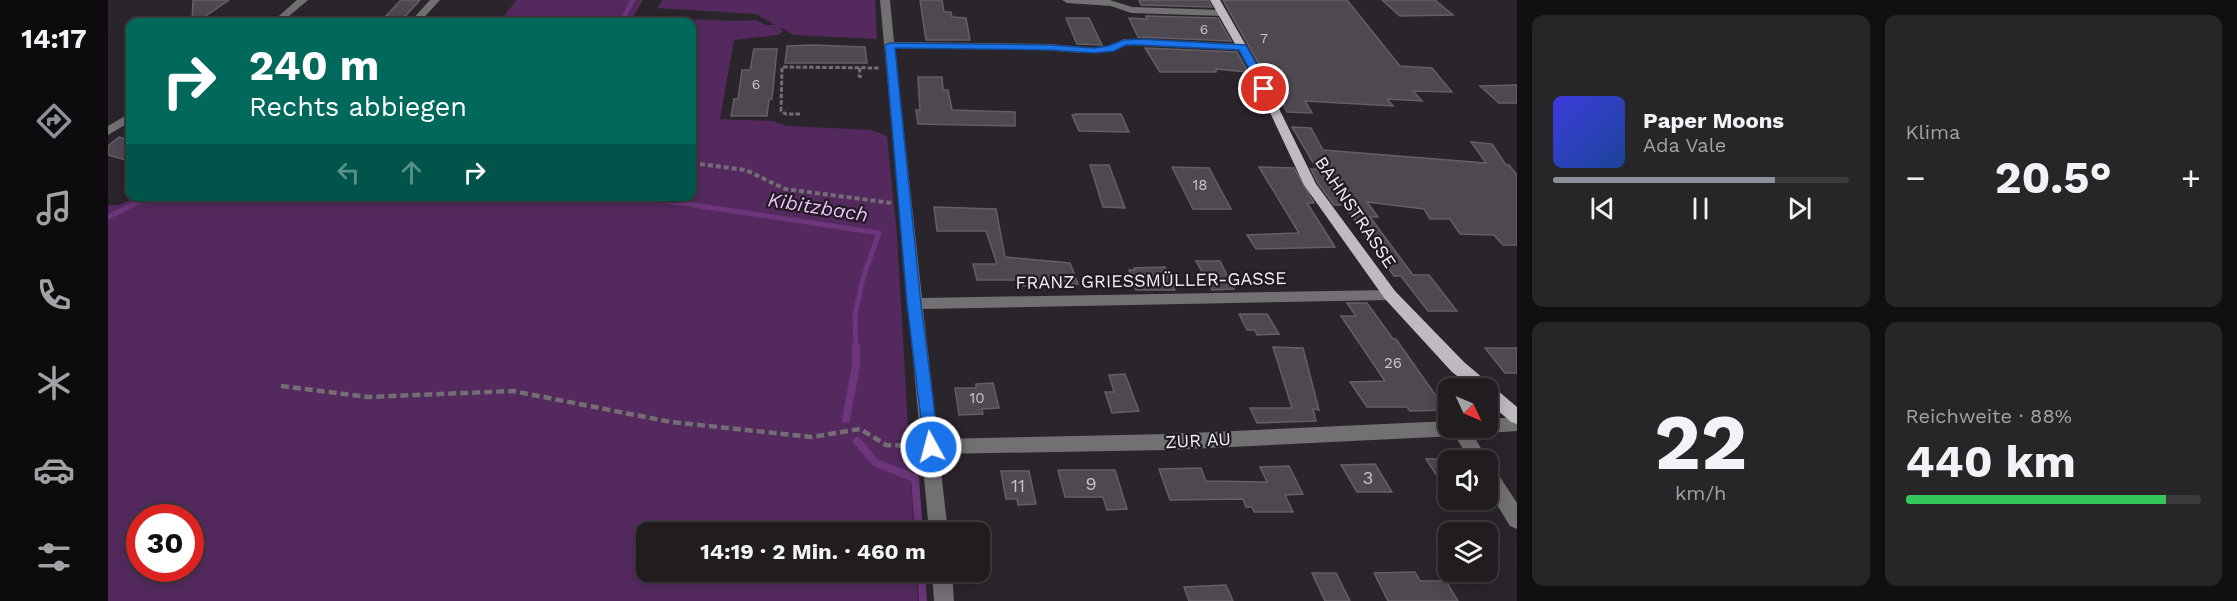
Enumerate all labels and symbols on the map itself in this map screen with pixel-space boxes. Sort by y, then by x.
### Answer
house number: 6 [1200,21,1208,37]
house number: 7 [1260,30,1268,46]
pin [1238,63,1289,114]
house number: 6 [752,76,760,92]
street label: BAHNSTRASSE [1311,152,1401,272]
house number: 18 [1192,176,1208,194]
water label: Kibitzbach [766,187,870,227]
street label: FRANZ GRIESSMÜLLER-GASSE [1015,267,1287,293]
house number: 26 [1384,354,1402,372]
north arrow [1438,378,1498,438]
house number: 10 [969,389,985,407]
position arrow [899,415,963,479]
street label: ZUR AU [1165,428,1231,452]
house number: 3 [1363,467,1373,488]
house number: 9 [1085,473,1097,494]
house number: 11 [1011,475,1025,496]
speed limit sign: 30 [126,504,204,582]

